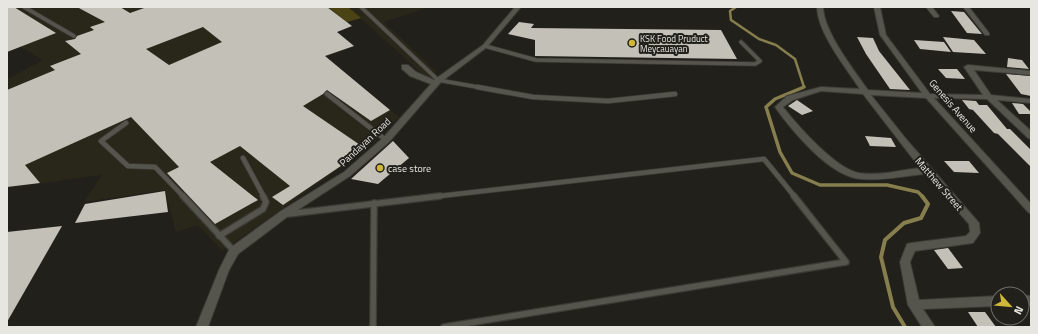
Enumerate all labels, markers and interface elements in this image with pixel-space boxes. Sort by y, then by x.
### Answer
place label: KSK Food Pruduct Meycauayan [640,32,709,55]
marker: KSK Food Pruduct Meycauayan [627,38,637,48]
street label: Genesis Avenue [925,76,981,136]
street label: Pandayan Road [336,114,394,170]
street label: Matthew Street [912,154,967,214]
place label: case store [388,161,431,176]
marker: case store [375,163,385,173]
north arrow [990,286,1030,326]
text: N [1010,304,1028,318]

